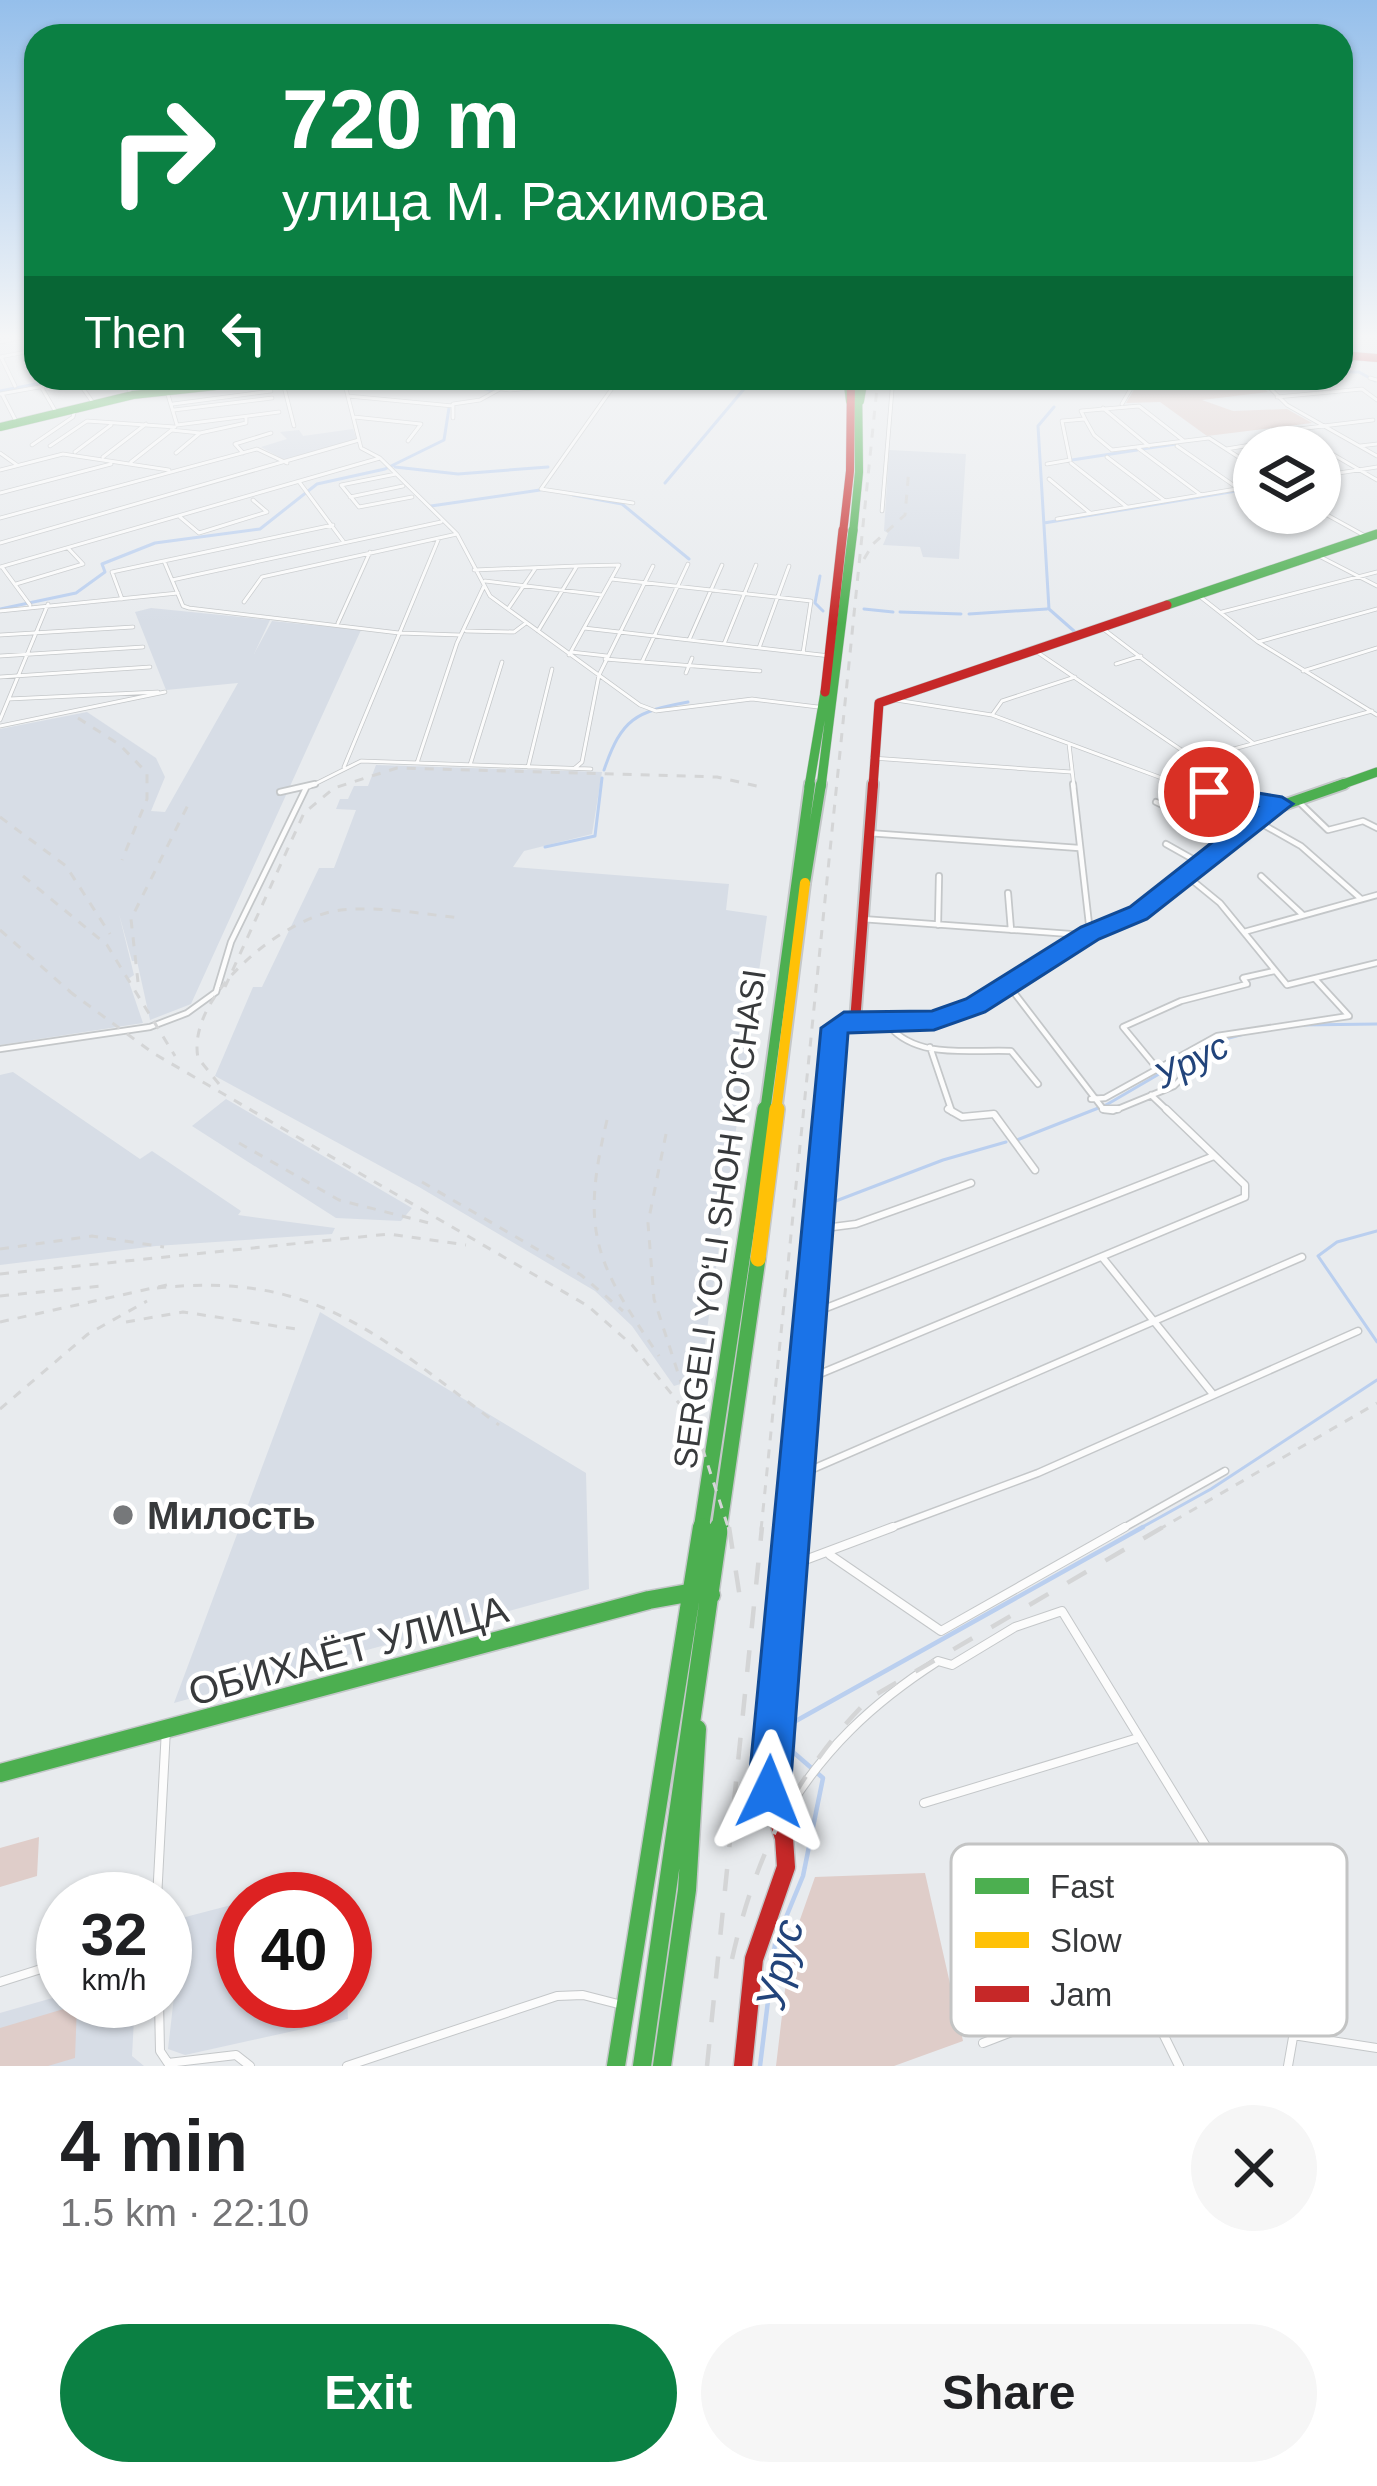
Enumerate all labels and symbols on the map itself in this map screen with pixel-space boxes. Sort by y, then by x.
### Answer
pin [1158,741,1260,843]
street label: SERGELI YO‘LI SHOH KO‘CHASI [666,967,773,1471]
water label: Урус [1147,1025,1235,1097]
place label: Милость [147,1494,316,1537]
marker: Милость [110,1502,136,1528]
street label: ОБИХАЁТ УЛИЦА [184,1587,512,1714]
position arrow [706,1729,832,1855]
legend [951,1844,1347,2036]
text: Fast [1050,1868,1114,1905]
speed limit sign: 40 [216,1872,372,2028]
water label: Урус [746,1915,813,2014]
text: Slow [1050,1922,1122,1959]
text: Jam [1050,1976,1112,2013]

